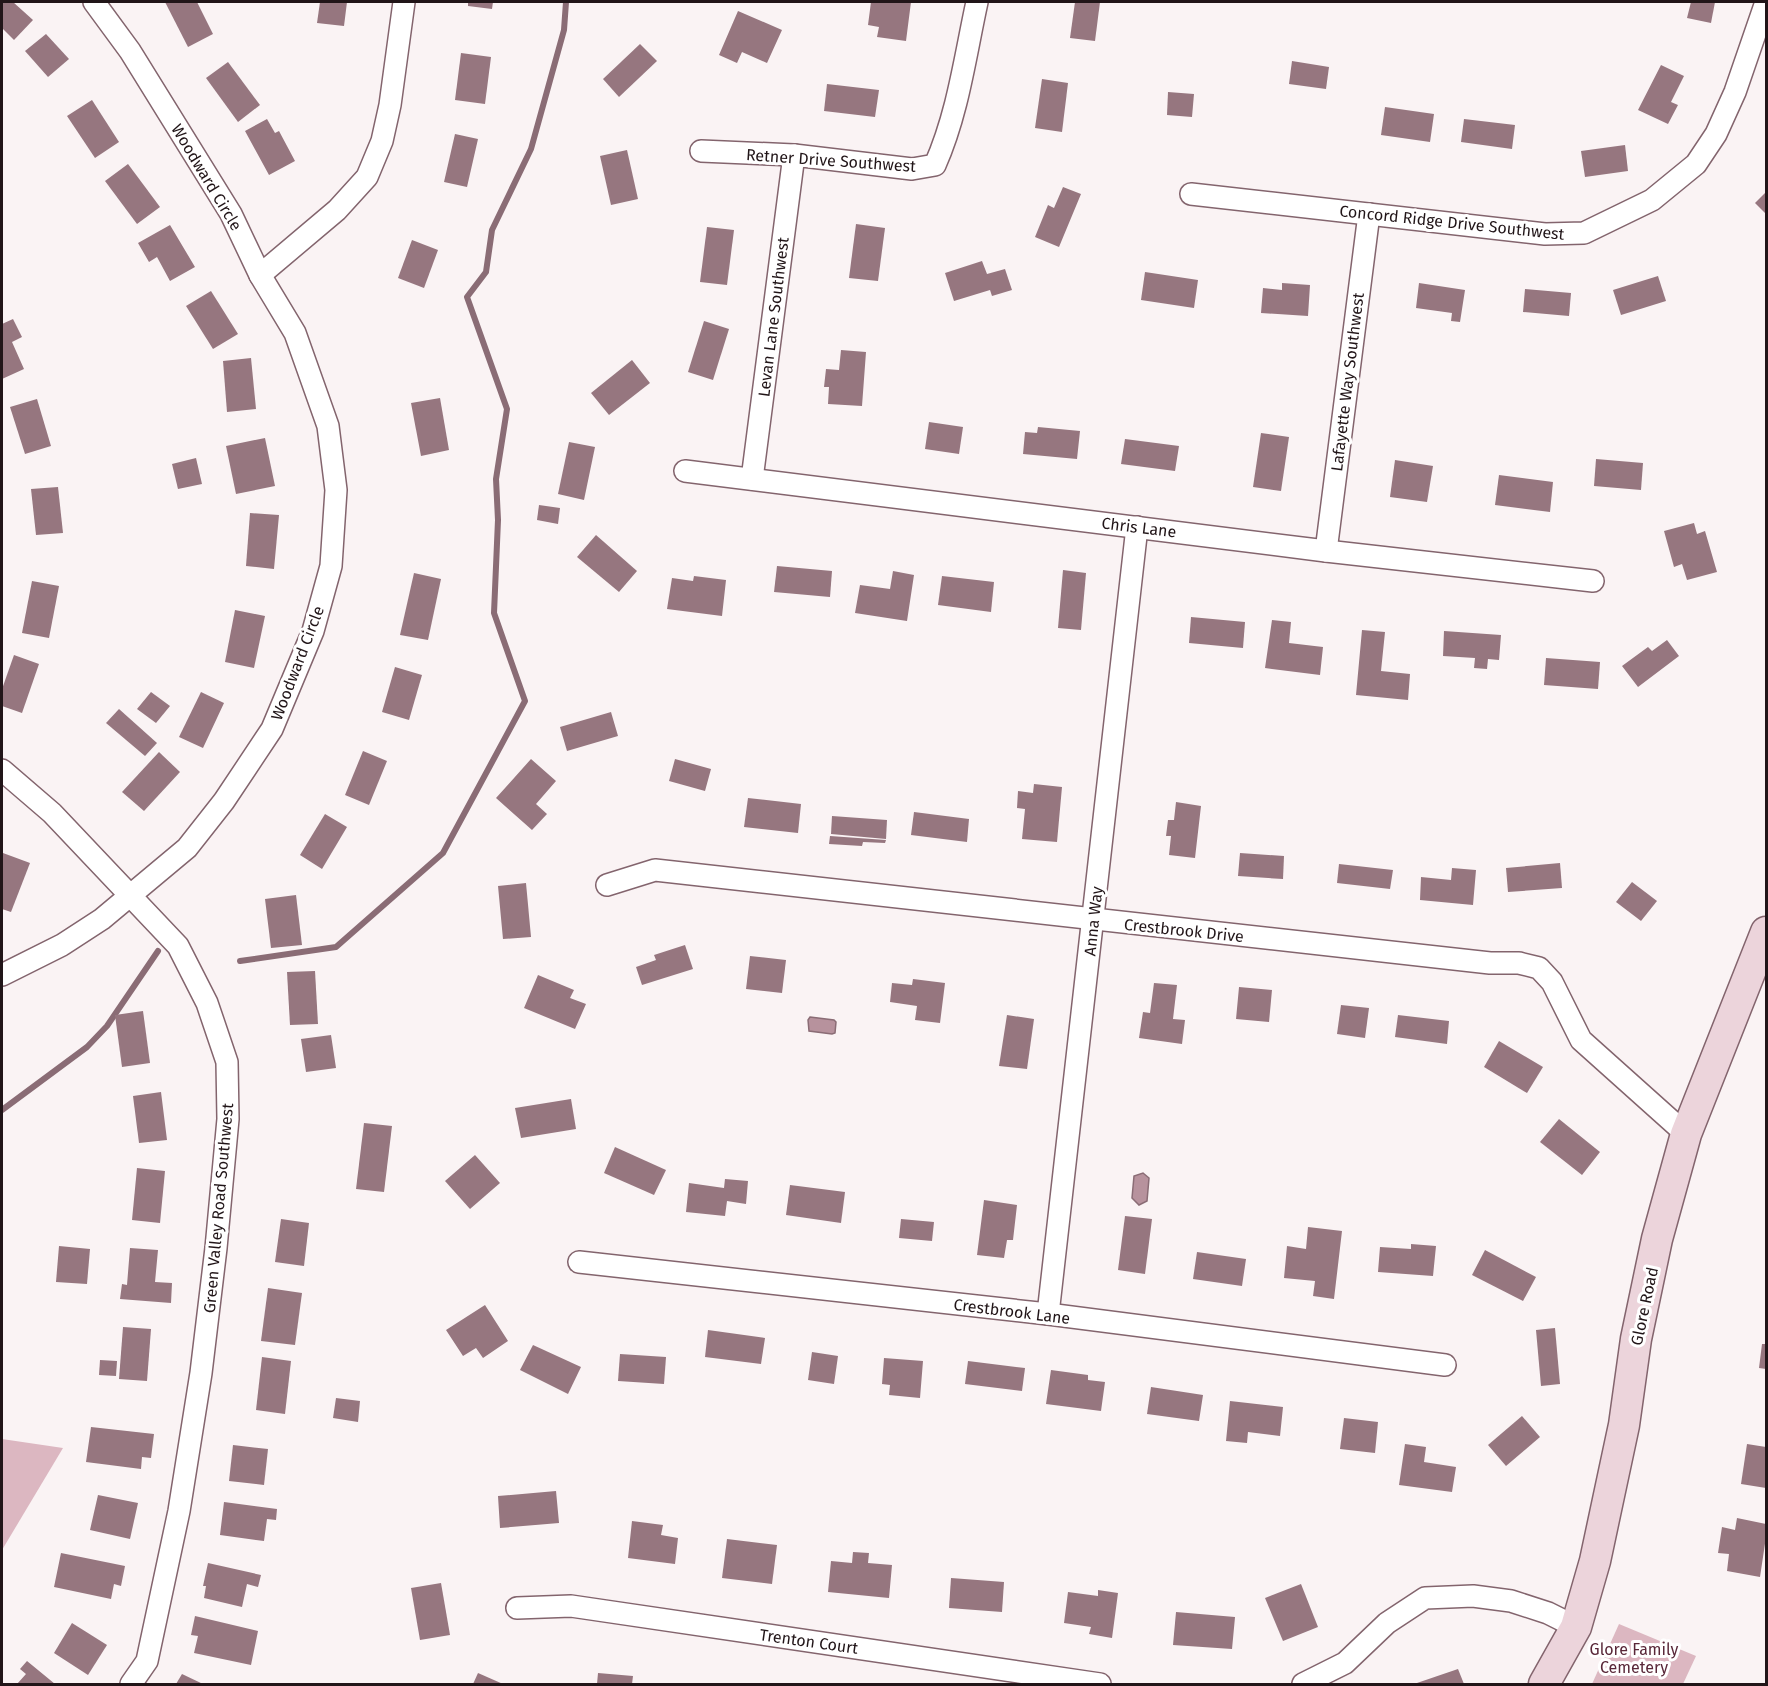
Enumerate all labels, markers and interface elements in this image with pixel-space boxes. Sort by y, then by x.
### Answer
street label: Woodward Circle [167,121,246,234]
street label: Retner Drive Southwest [745,145,917,176]
street label: Concord Ridge Drive Southwest [1339,201,1566,244]
street label: Levan Lane Southwest [754,236,793,398]
street label: Lafayette Way Southwest [1327,291,1368,473]
street label: Chris Lane [1100,513,1177,542]
street label: Woodward Circle [267,603,328,723]
street label: Anna Way [1080,885,1107,957]
street label: Crestbrook Drive [1123,915,1245,946]
street label: Green Valley Road Southwest [200,1102,237,1314]
street label: Glore Road [1627,1265,1662,1347]
street label: Crestbrook Lane [953,1295,1071,1328]
street label: Trenton Court [758,1625,860,1658]
park label: Glore Family Cemetery [1590,1640,1679,1677]

